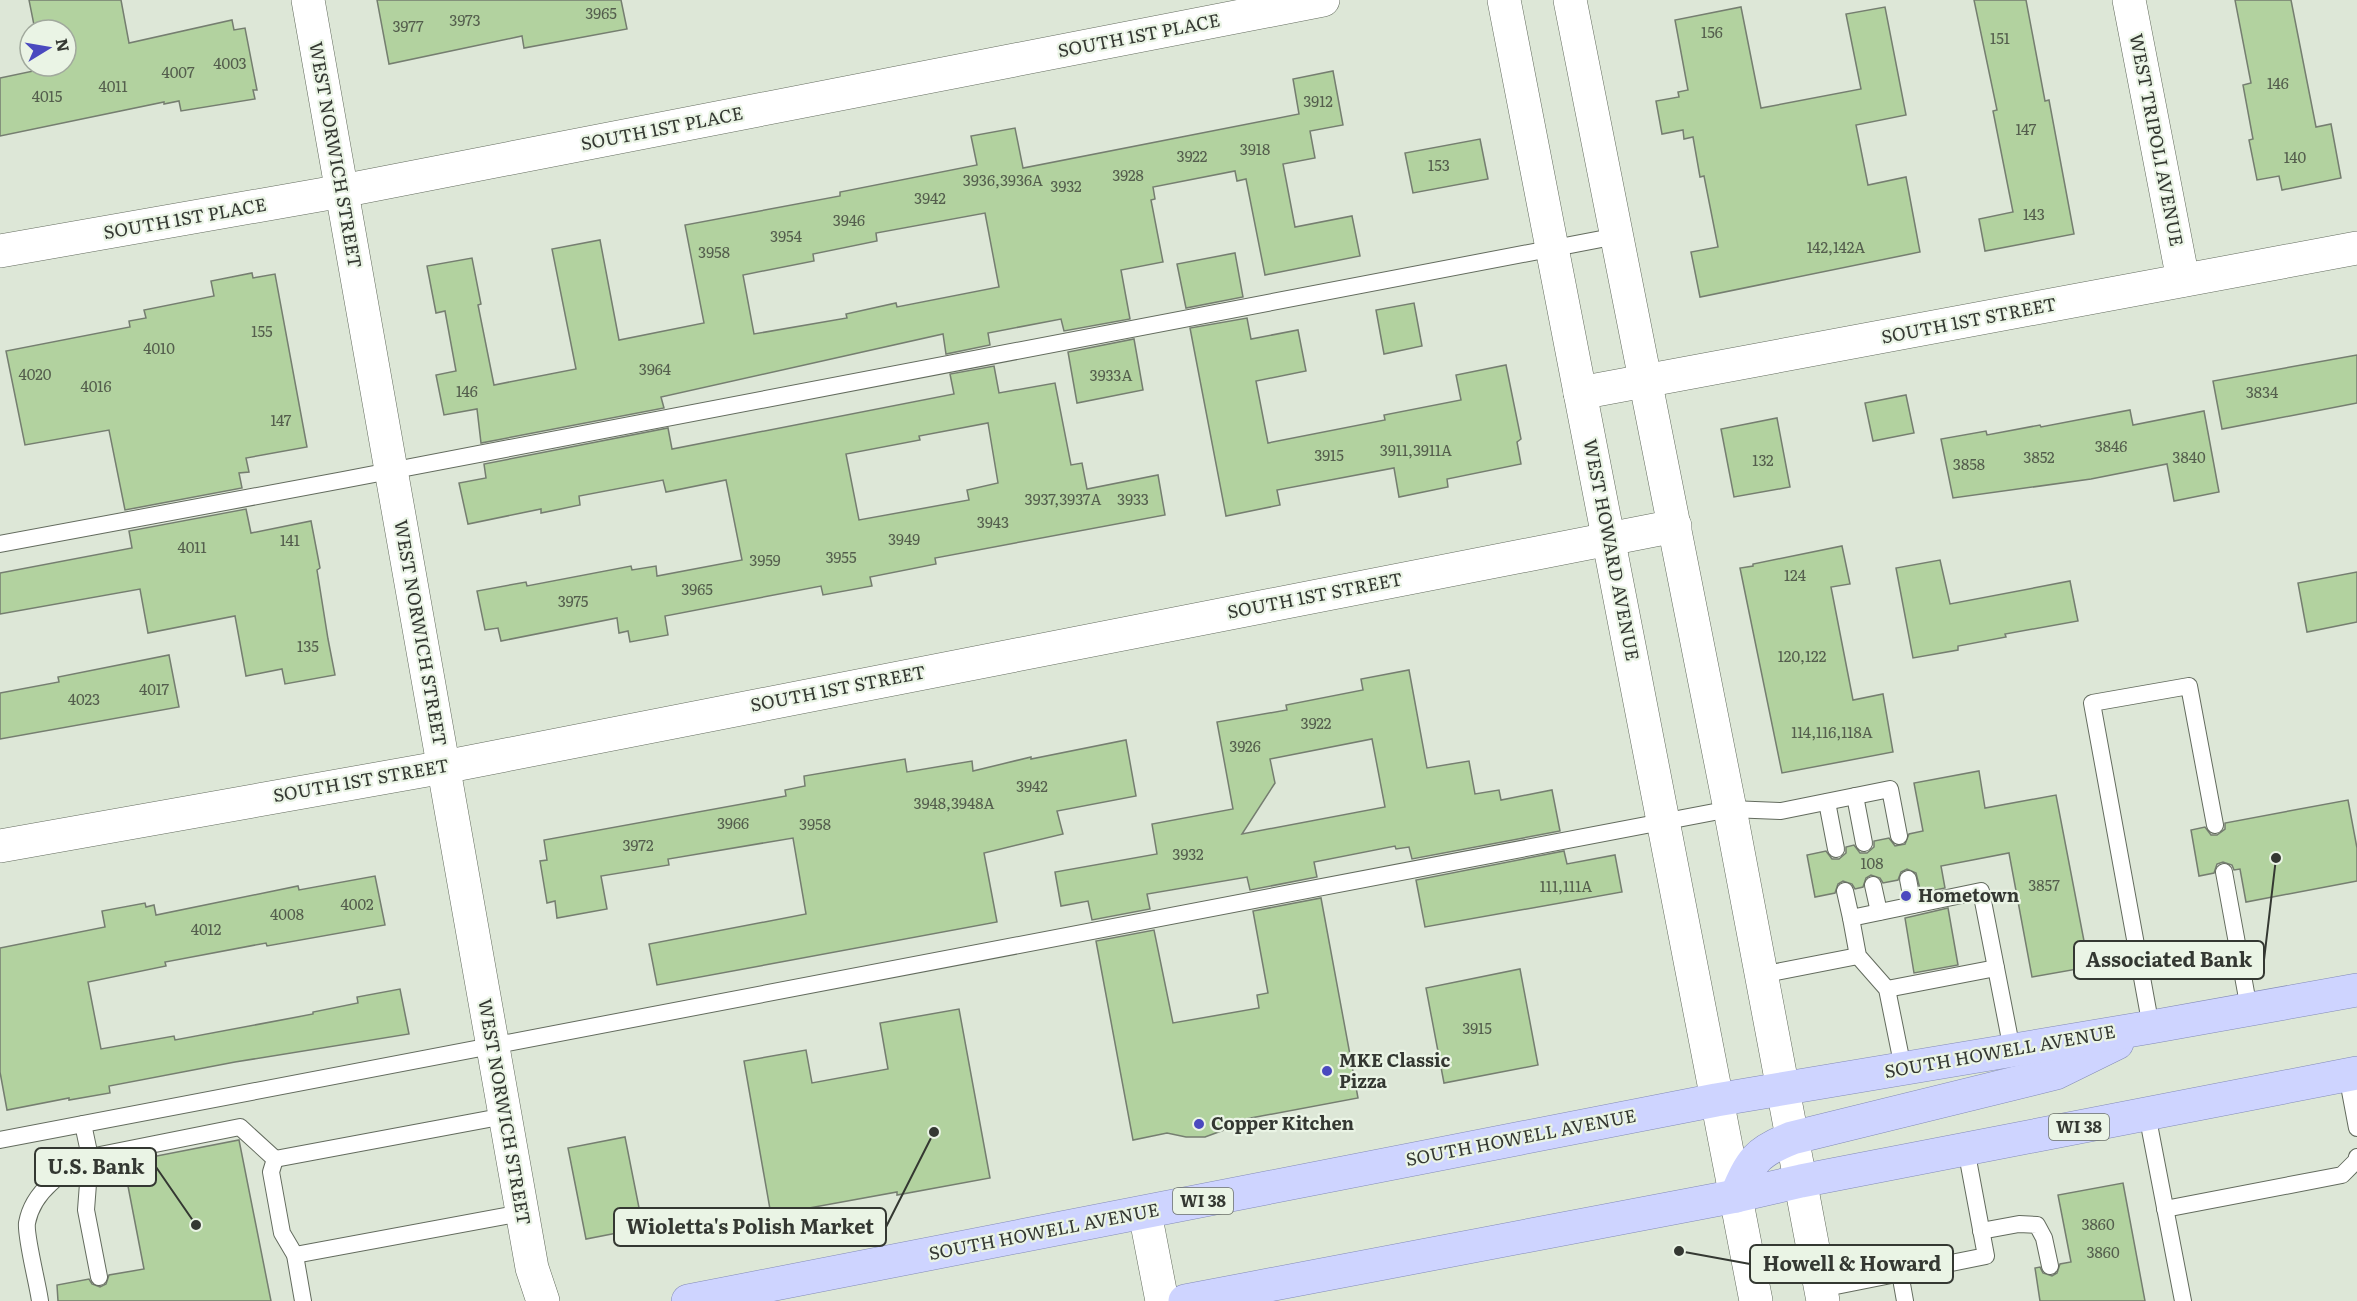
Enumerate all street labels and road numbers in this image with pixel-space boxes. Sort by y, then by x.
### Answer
street label: SOUTH 1ST PLACE [1055,6,1222,64]
street label: WEST TRIPOLI AVENUE [2124,31,2191,248]
street label: WEST NORWICH STREET [303,39,370,270]
street label: SOUTH 1ST PLACE [578,99,745,157]
street label: SOUTH 1ST PLACE [101,190,268,245]
street label: SOUTH 1ST STREET [1879,289,2059,350]
street label: WEST HOWARD AVENUE [1578,437,1647,663]
street label: WEST NORWICH STREET [388,517,455,748]
street label: SOUTH 1ST STREET [1225,564,1405,625]
street label: SOUTH 1ST STREET [748,657,928,718]
street label: SOUTH 1ST STREET [271,751,451,808]
street label: WEST NORWICH STREET [472,996,539,1227]
street label: SOUTH HOWELL AVENUE [1882,1017,2117,1084]
street label: SOUTH HOWELL AVENUE [1403,1101,1638,1172]
road number: WI 38 [2049,1114,2109,1140]
road number: WI 38 [1173,1188,1233,1214]
street label: SOUTH HOWELL AVENUE [926,1195,1161,1266]

